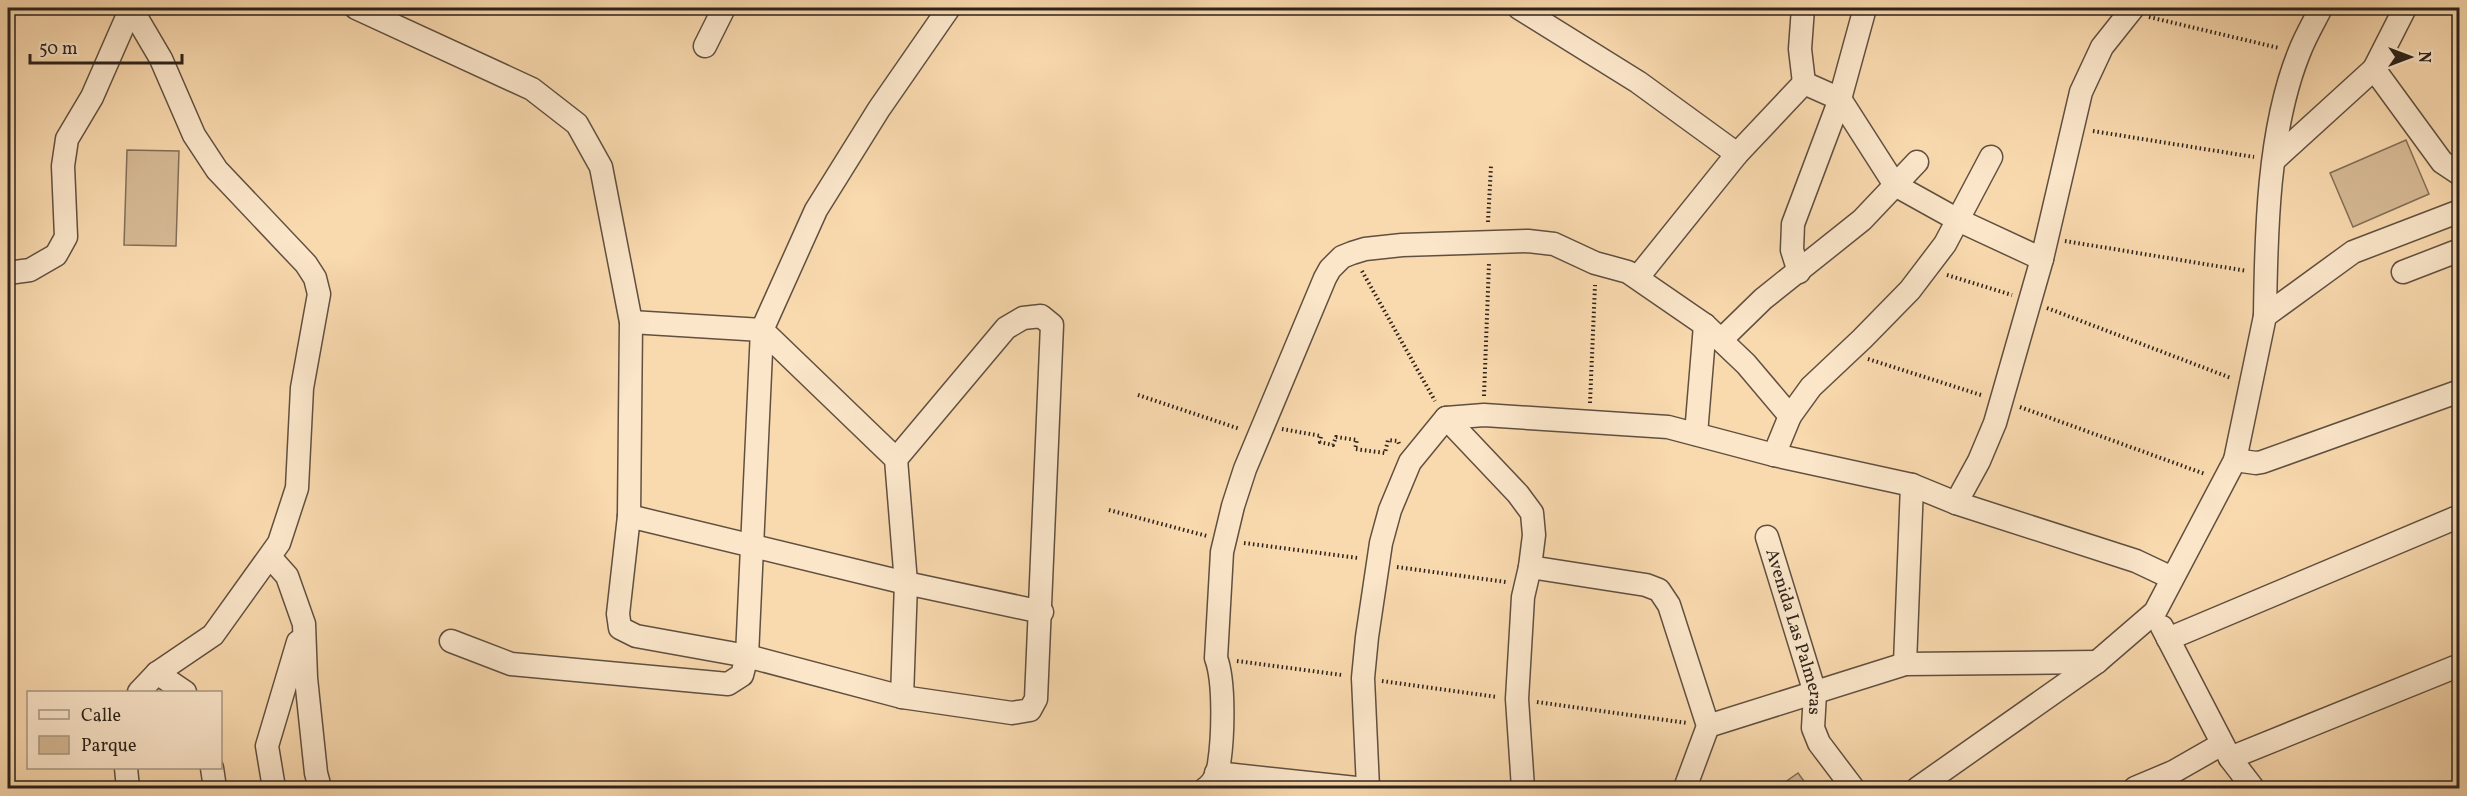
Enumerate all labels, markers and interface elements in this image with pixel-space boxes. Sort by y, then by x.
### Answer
scale bar [30,27,182,65]
north arrow [2380,27,2440,87]
text: 50 m [39,37,78,62]
text: N [2412,51,2434,63]
street label: Avenida Las Palmeras [1759,546,1828,716]
legend [27,691,222,769]
text: Calle [81,704,121,729]
text: Parque [81,734,136,759]

